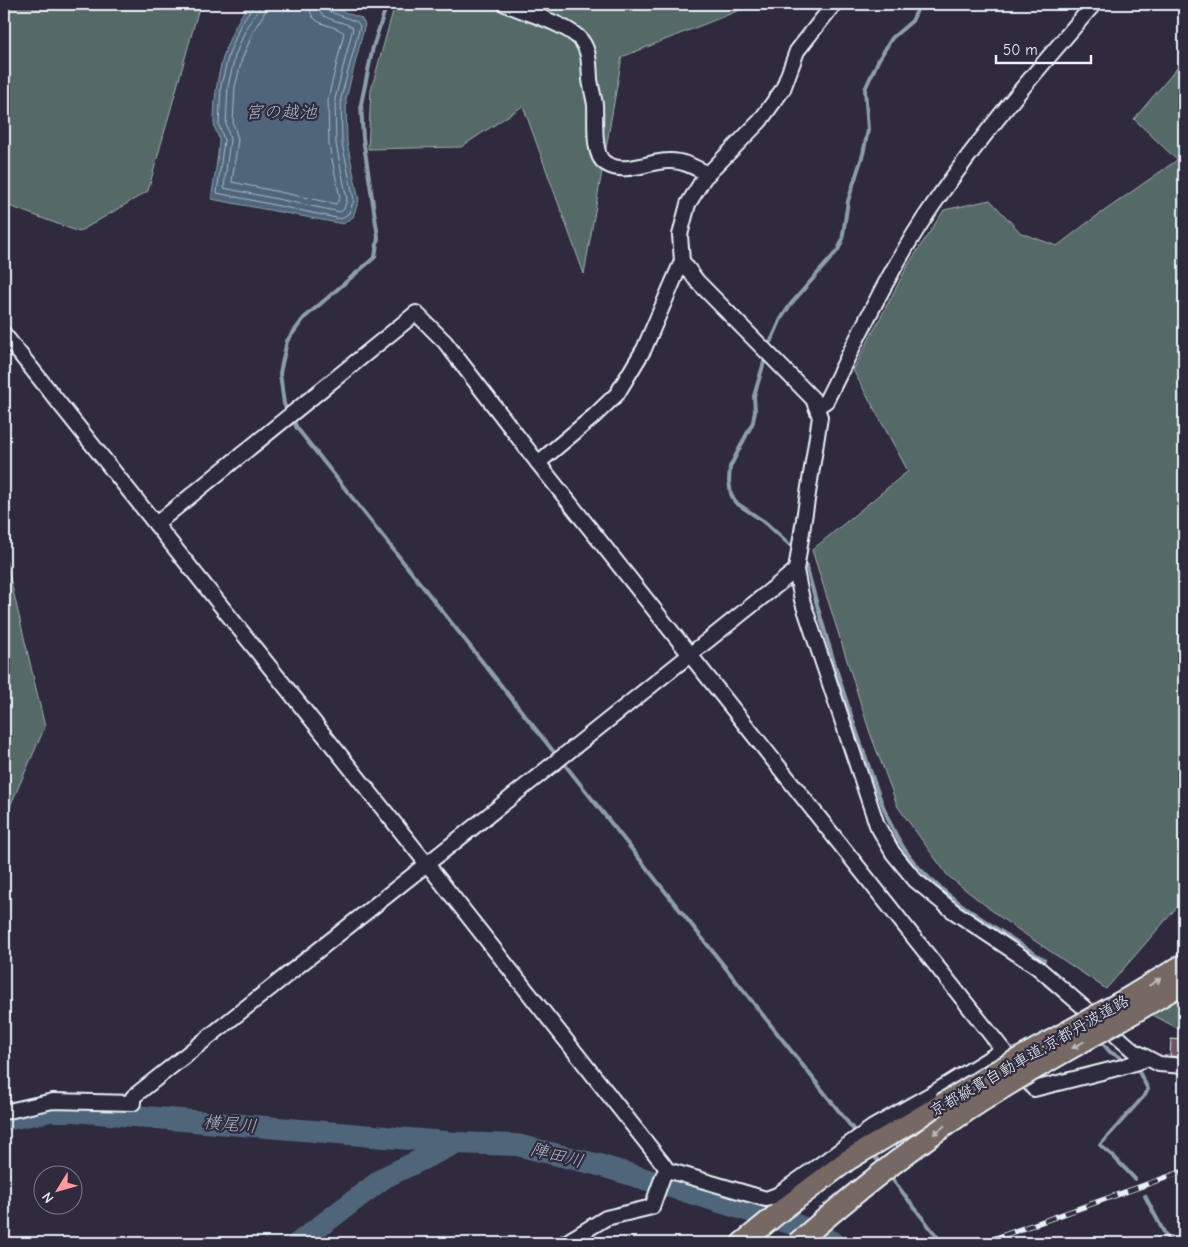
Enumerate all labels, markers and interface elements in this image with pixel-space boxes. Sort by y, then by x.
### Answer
scale bar [996,32,1090,64]
text: 50 m [1003,41,1038,59]
water label: 宮の越池 [245,102,318,123]
one-way arrow [1148,977,1162,986]
street label: 京都縦貫自動車道;京都丹波道路 [927,991,1132,1120]
one-way arrow [1071,1041,1084,1050]
water label: 横尾川 [202,1112,258,1137]
one-way arrow [932,1125,946,1135]
water label: 陣田川 [528,1139,586,1172]
north arrow [32,1164,82,1214]
text: N [38,1189,58,1206]

